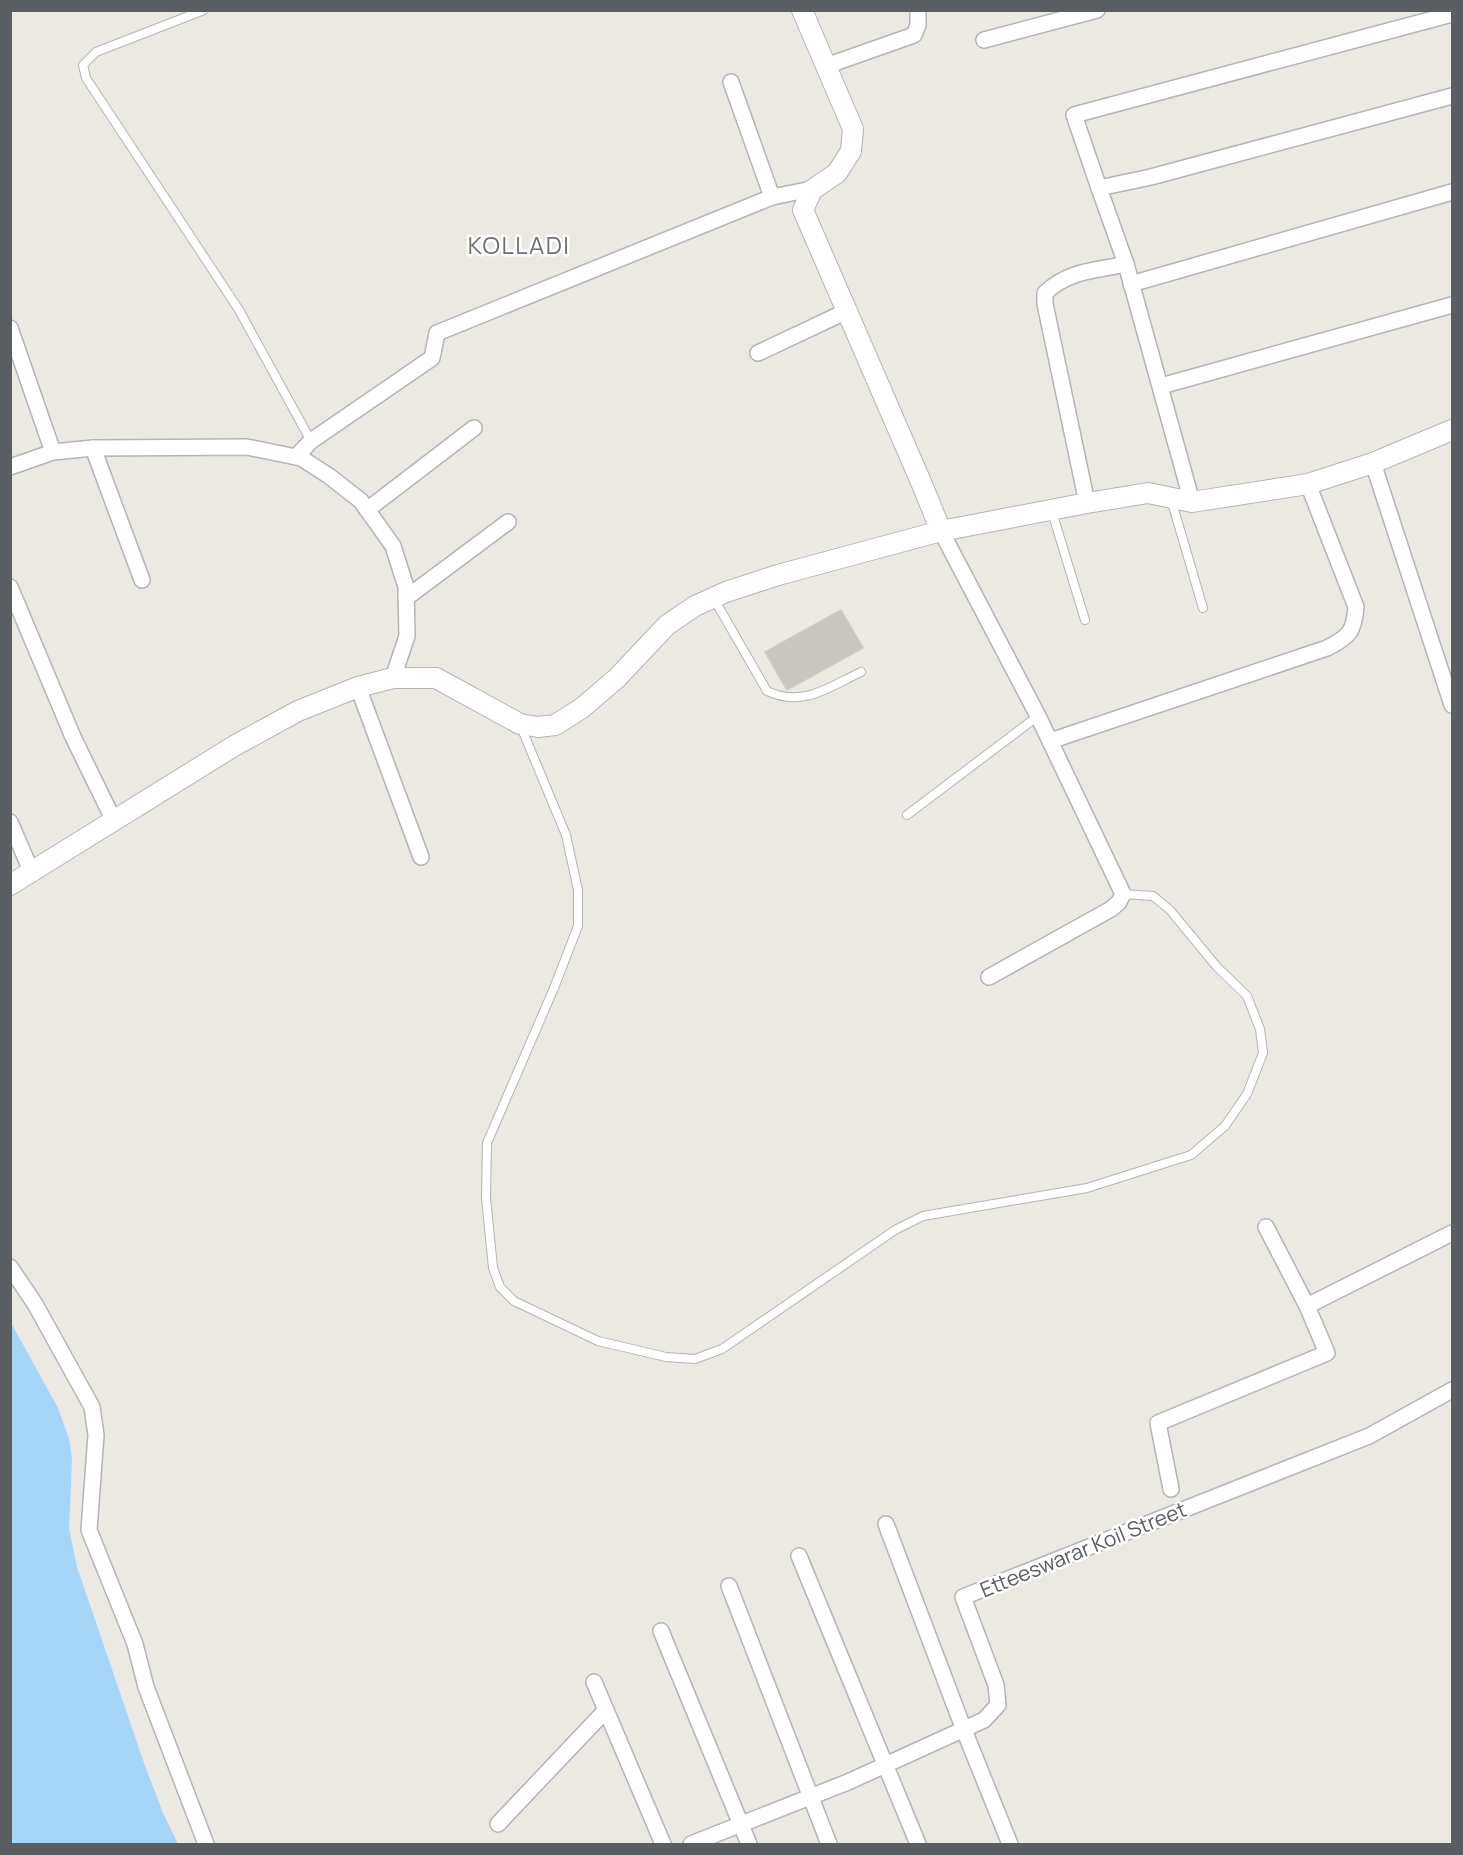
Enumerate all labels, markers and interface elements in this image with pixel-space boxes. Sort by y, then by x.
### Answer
district label: KOLLADI [468,228,570,261]
street label: Etteeswarar Koil Street [976,1495,1190,1603]

